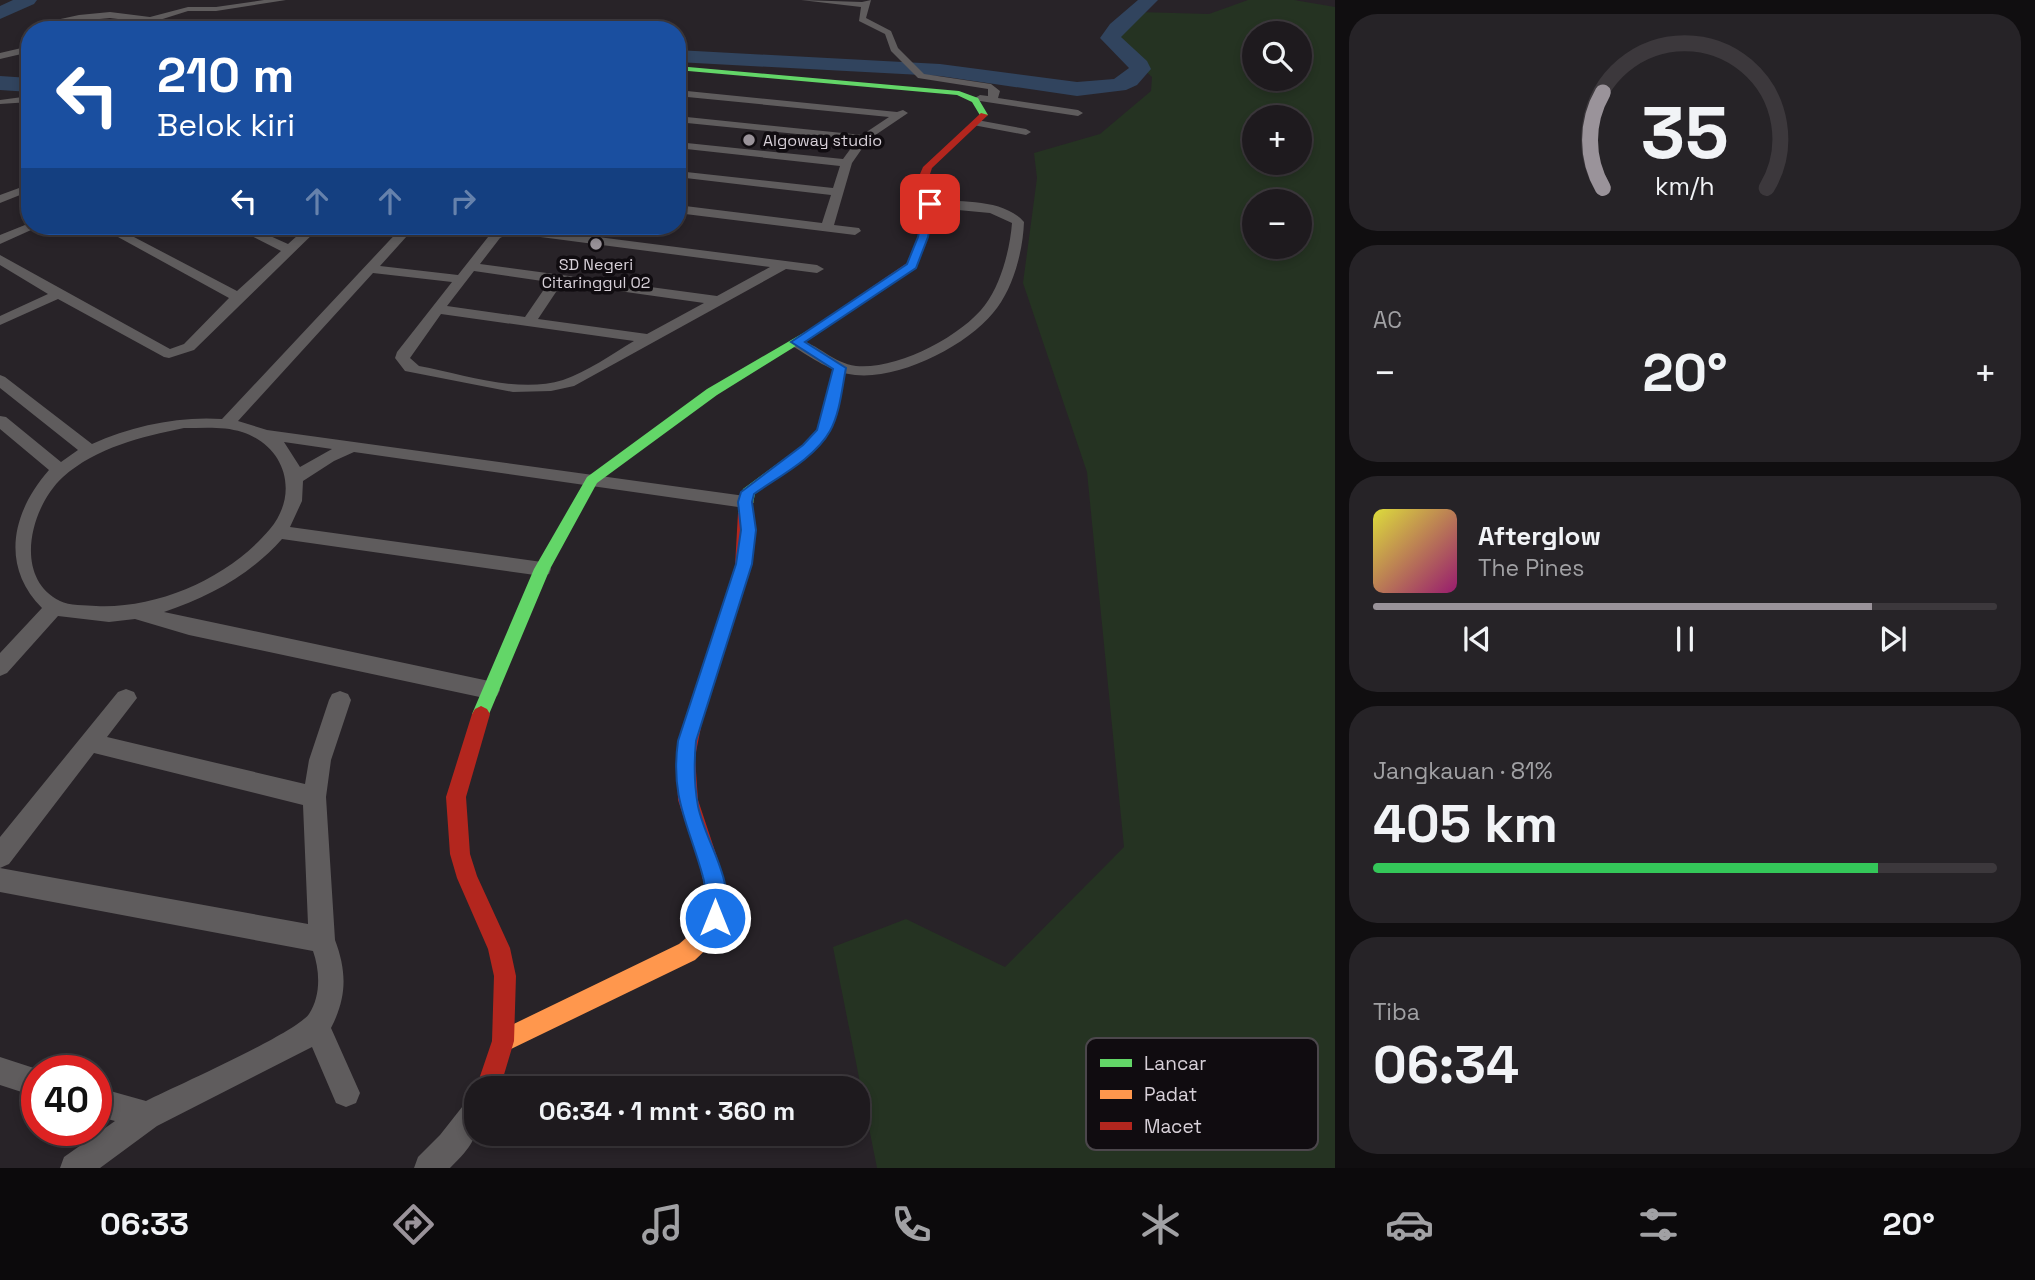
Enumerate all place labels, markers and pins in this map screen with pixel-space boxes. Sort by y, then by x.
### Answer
place label: Algoway studio [763,130,882,151]
marker: Algoway studio [741,132,757,148]
pin [900,174,960,234]
marker: SD Negeri Citaringgul 02 [588,236,604,252]
place label: SD Negeri Citaringgul 02 [542,254,650,293]

